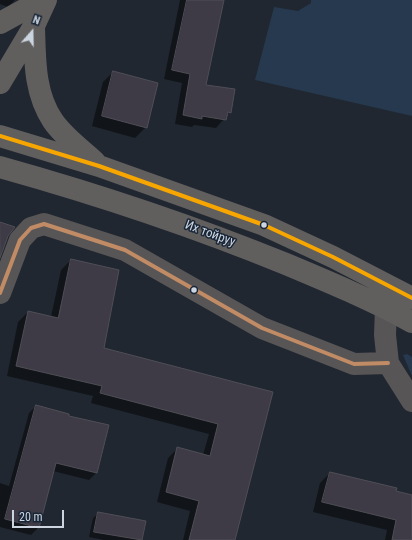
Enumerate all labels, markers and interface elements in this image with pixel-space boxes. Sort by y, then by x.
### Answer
north arrow [12,12,52,52]
text: N [31,13,42,28]
street label: Их тойруу [183,218,237,250]
unlabelled marker [259,220,269,230]
unlabelled marker [189,285,199,295]
scale bar [14,502,66,528]
text: 20 m [19,510,43,524]

